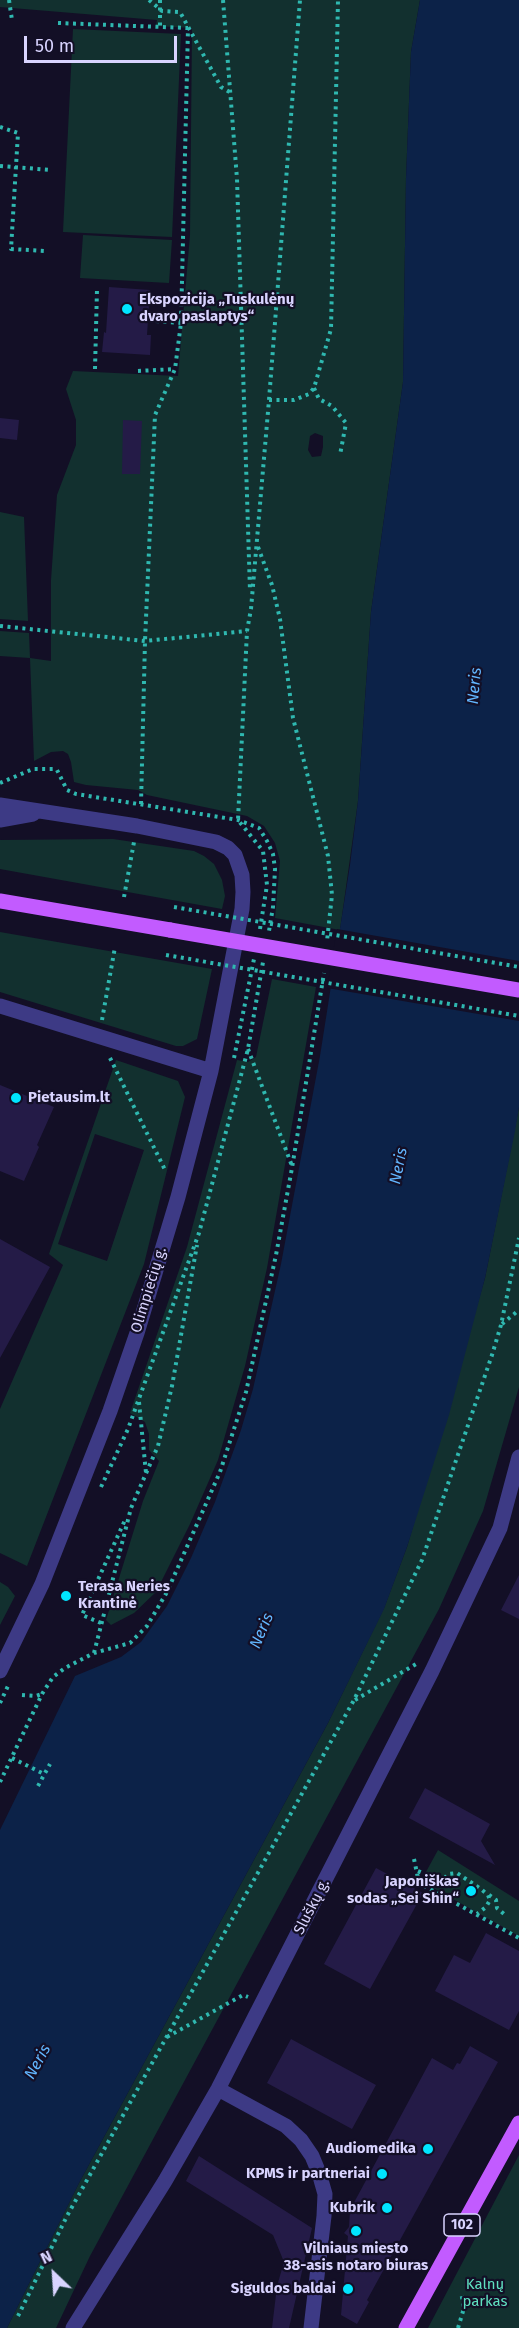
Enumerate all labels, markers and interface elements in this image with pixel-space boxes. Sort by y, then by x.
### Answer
scale bar [27,24,180,62]
text: 50 m [35,35,74,57]
place label: Ekspozicija „Tuskulėnų dvaro paslaptys“ [139,291,294,326]
marker: Ekspozicija „Tuskulėnų dvaro paslaptys“ [120,302,134,316]
water label: Neris [464,667,486,705]
place label: Pietausim.lt [28,1089,110,1107]
marker: Pietausim.lt [9,1091,23,1105]
water label: Neris [386,1146,412,1186]
street label: Olimpiečių g. [127,1245,171,1335]
place label: Terasa Neries Krantinė [78,1578,170,1613]
marker: Terasa Neries Krantinė [59,1589,73,1603]
water label: Neris [246,1610,278,1652]
place label: Japoniškas sodas „Sei Shin“ [347,1873,459,1908]
street label: Sluškų g. [290,1876,334,1938]
marker: Japoniškas sodas „Sei Shin“ [464,1884,478,1898]
water label: Neris [21,2041,55,2083]
place label: Audiomedika [326,2140,416,2158]
marker: Audiomedika [421,2142,435,2156]
place label: KPMS ir partneriai [246,2165,370,2183]
marker: KPMS ir partneriai [375,2167,389,2181]
place label: Kubrik [330,2199,375,2217]
marker: Kubrik [380,2201,394,2215]
road number: 102 [444,2214,480,2236]
marker: Vilniaus miesto 38-asis notaro biuras [349,2224,363,2238]
place label: Vilniaus miesto 38-asis notaro biuras [284,2240,428,2275]
north arrow [24,2244,84,2304]
text: N [37,2246,55,2268]
park label: Kalnų parkas [462,2276,508,2311]
place label: Siguldos baldai [231,2280,336,2298]
marker: Siguldos baldai [341,2282,355,2296]

